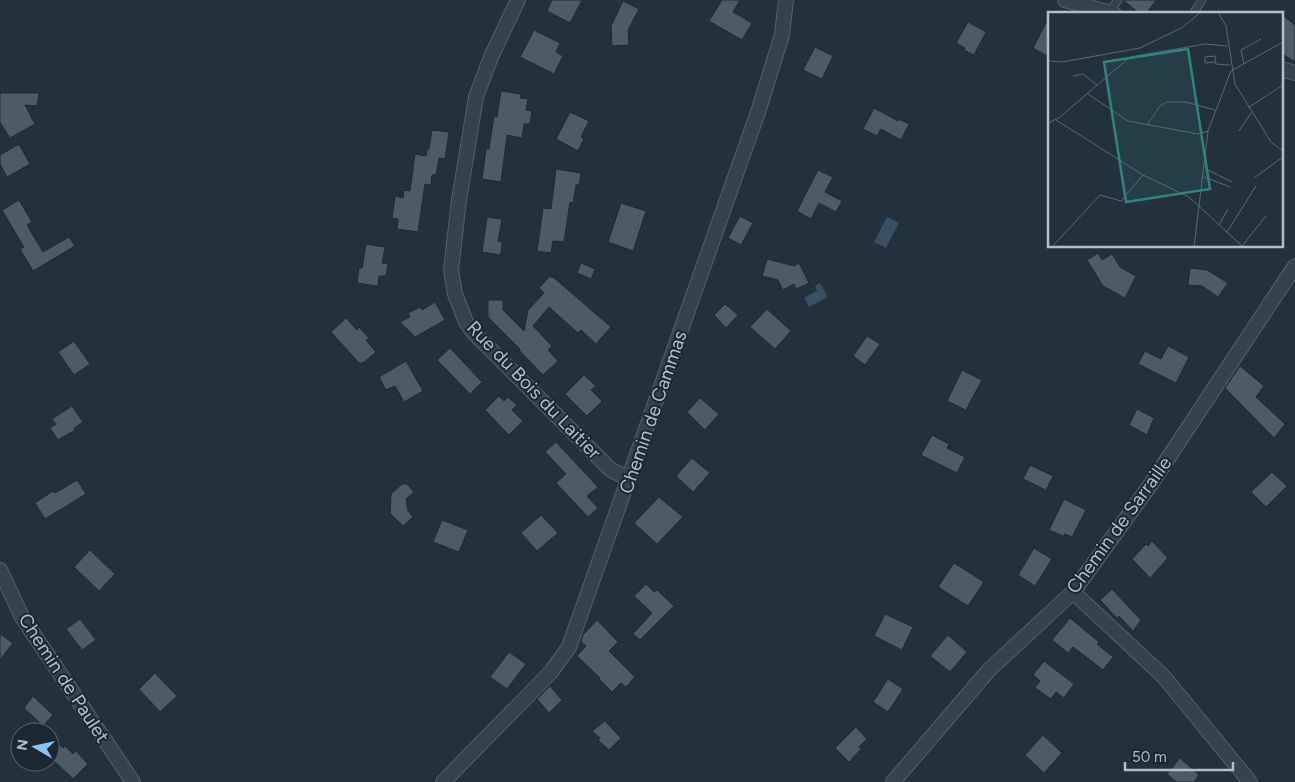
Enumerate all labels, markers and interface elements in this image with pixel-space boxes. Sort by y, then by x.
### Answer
inset map [1048,12,1282,248]
street label: Rue du Bois du Laitier [462,316,606,464]
street label: Chemin de Cammas [614,327,692,497]
street label: Chemin de Sarraille [1062,452,1176,598]
street label: Chemin de Paulet [14,609,114,747]
north arrow [10,722,60,772]
text: N [13,738,32,752]
scale bar [1125,740,1232,772]
text: 50 m [1132,748,1167,766]

